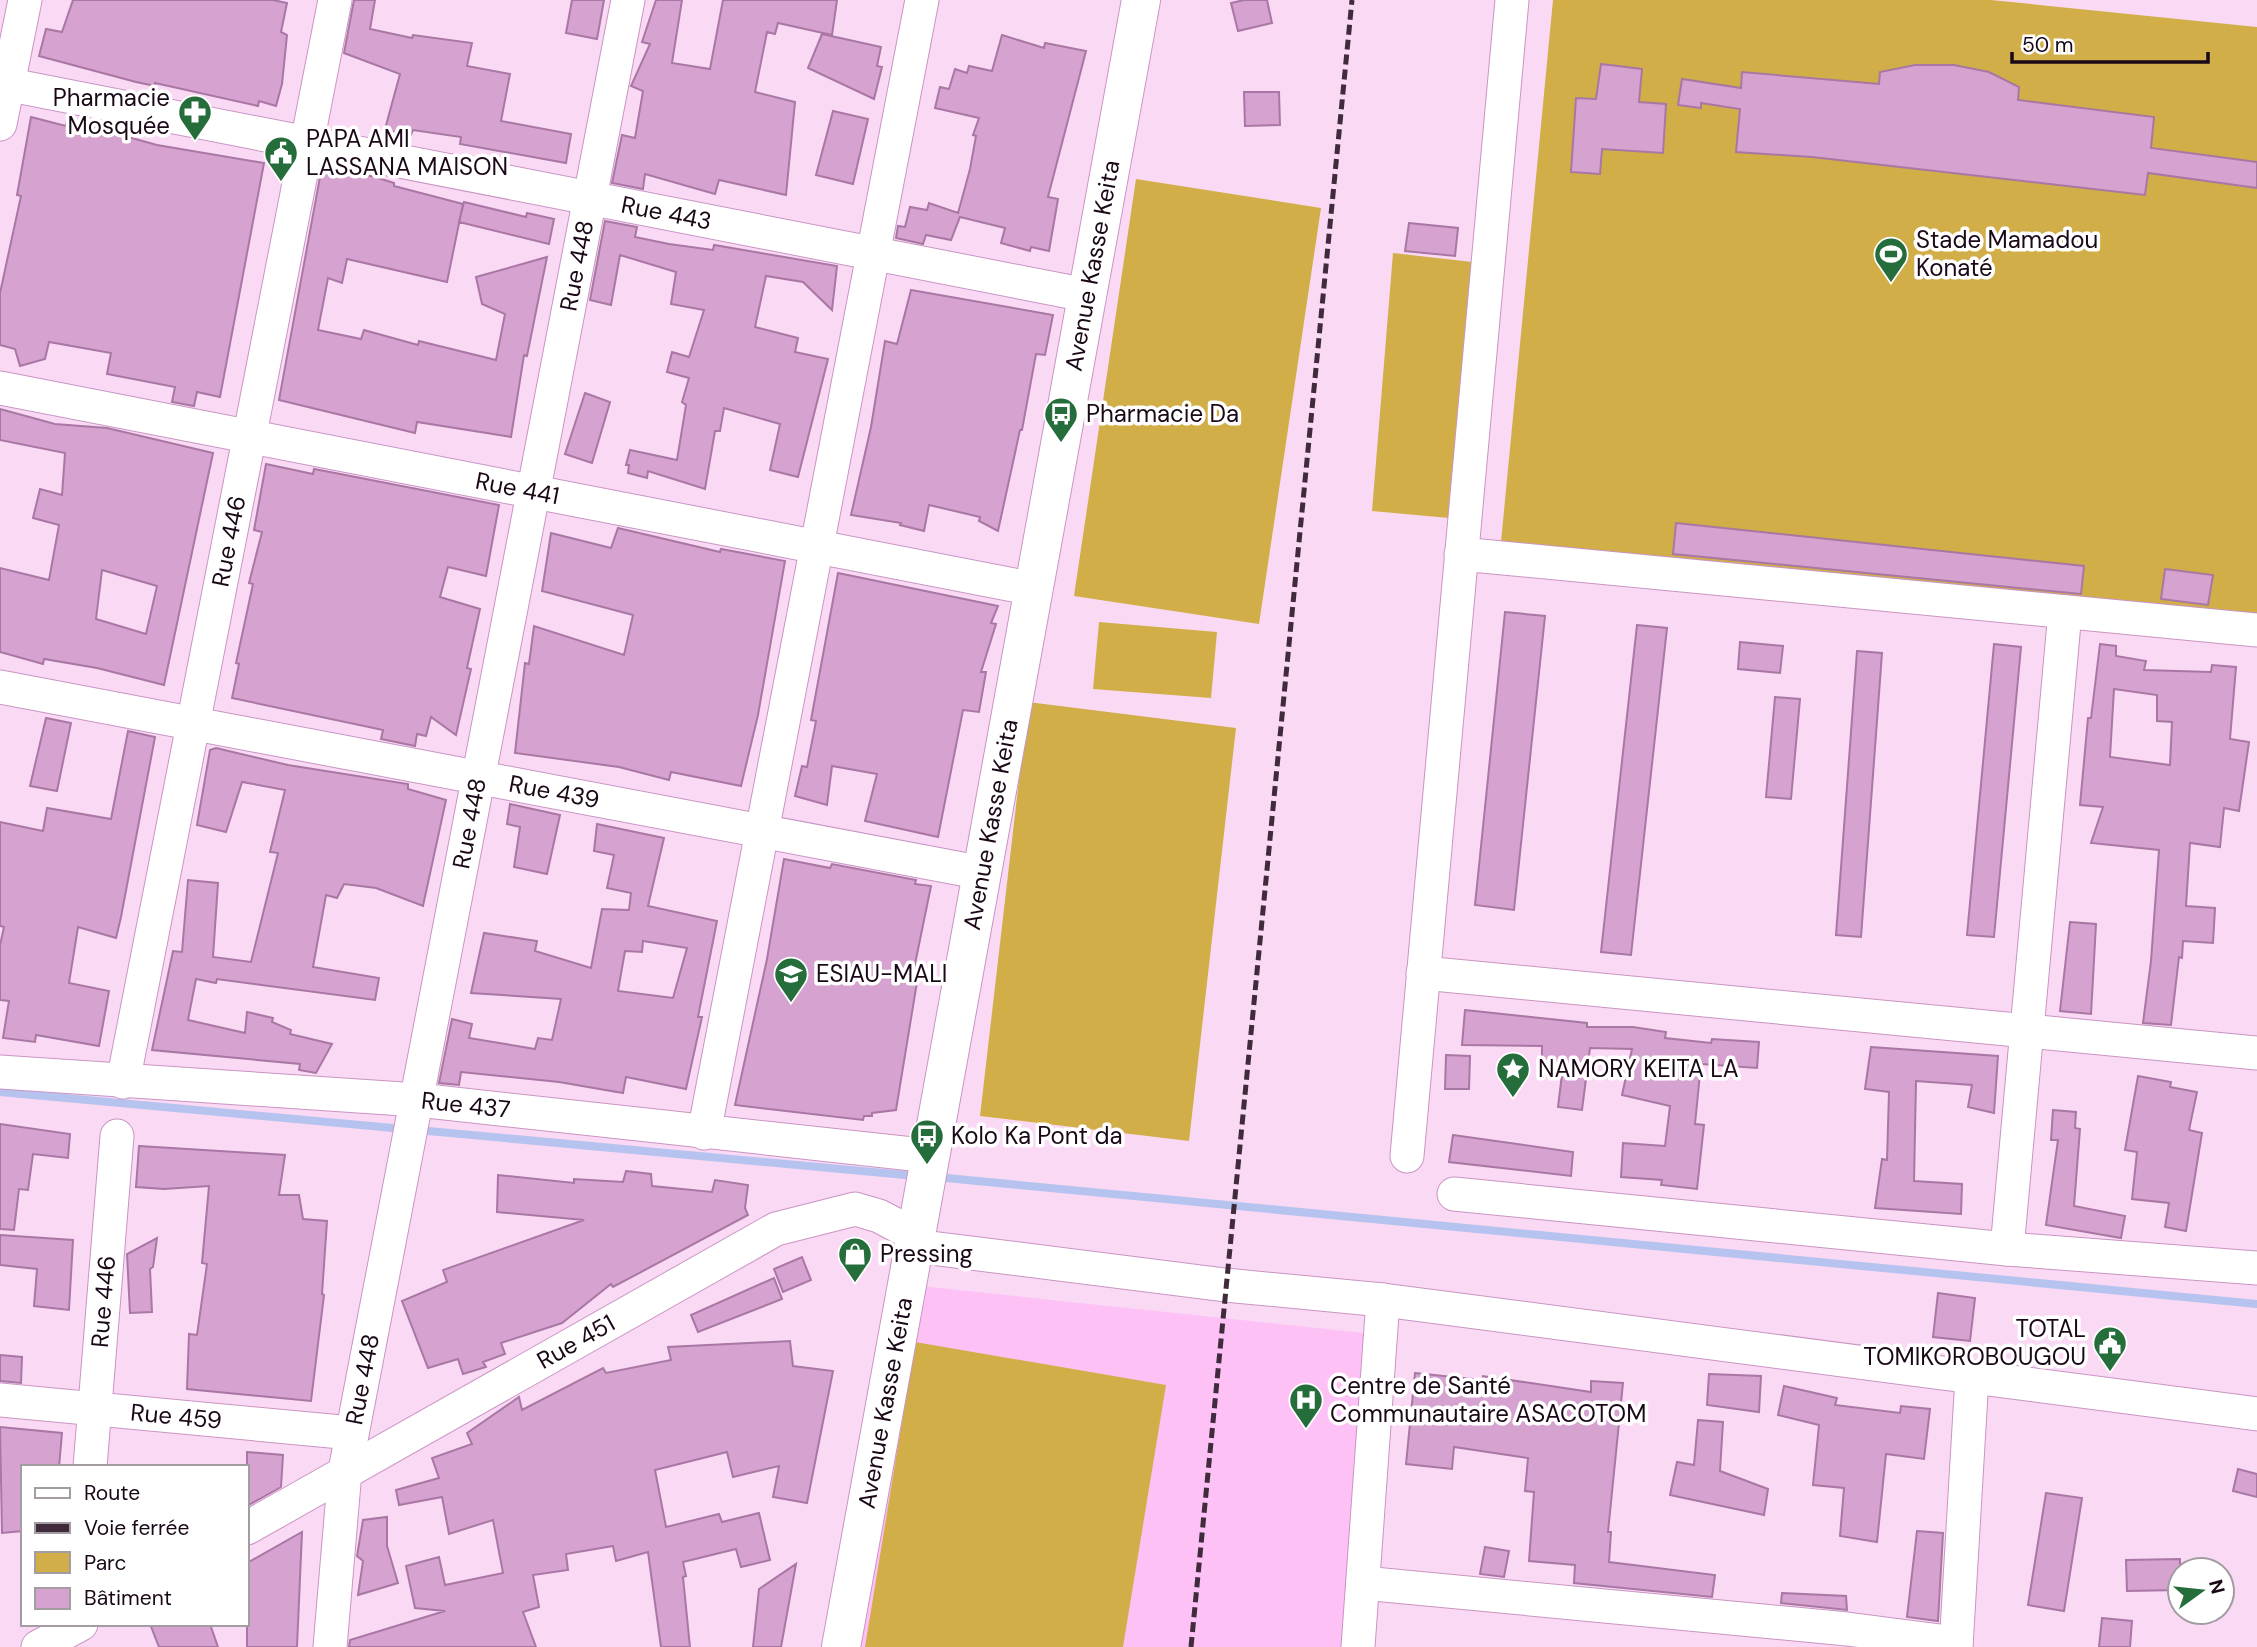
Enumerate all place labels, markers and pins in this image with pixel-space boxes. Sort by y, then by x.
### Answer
place label: Pharmacie Mosquée [53,82,170,141]
pharmacy icon: Pharmacie Mosquée [176,93,214,142]
place label: PAPA AMI LASSANA MAISON [306,123,508,182]
public building icon: PAPA AMI LASSANA MAISON [262,134,300,183]
place label: Stade Mamadou Konaté [1916,224,2098,283]
sports icon: Stade Mamadou Konaté [1872,235,1910,284]
bus stop icon: Pharmacie Da [1042,395,1080,444]
place label: Pharmacie Da [1086,398,1239,429]
school or university icon: ESIAU-MALI [772,955,810,1004]
place label: ESIAU-MALI [816,958,947,989]
place icon: NAMORY KEITA LA [1494,1050,1532,1099]
place label: NAMORY KEITA LA [1538,1053,1739,1084]
bus stop icon: Kolo Ka Pont da [908,1117,946,1166]
place label: Kolo Ka Pont da [951,1120,1122,1151]
shop icon: Pressing [836,1235,874,1284]
place label: Pressing [880,1238,973,1269]
place label: TOTAL TOMIKOROBOUGOU [1863,1313,2086,1372]
public building icon: TOTAL TOMIKOROBOUGOU [2091,1324,2129,1373]
place label: Centre de Santé Communautaire ASACOTOM [1330,1370,1646,1429]
hospital icon: Centre de Santé Communautaire ASACOTOM [1287,1381,1325,1430]

